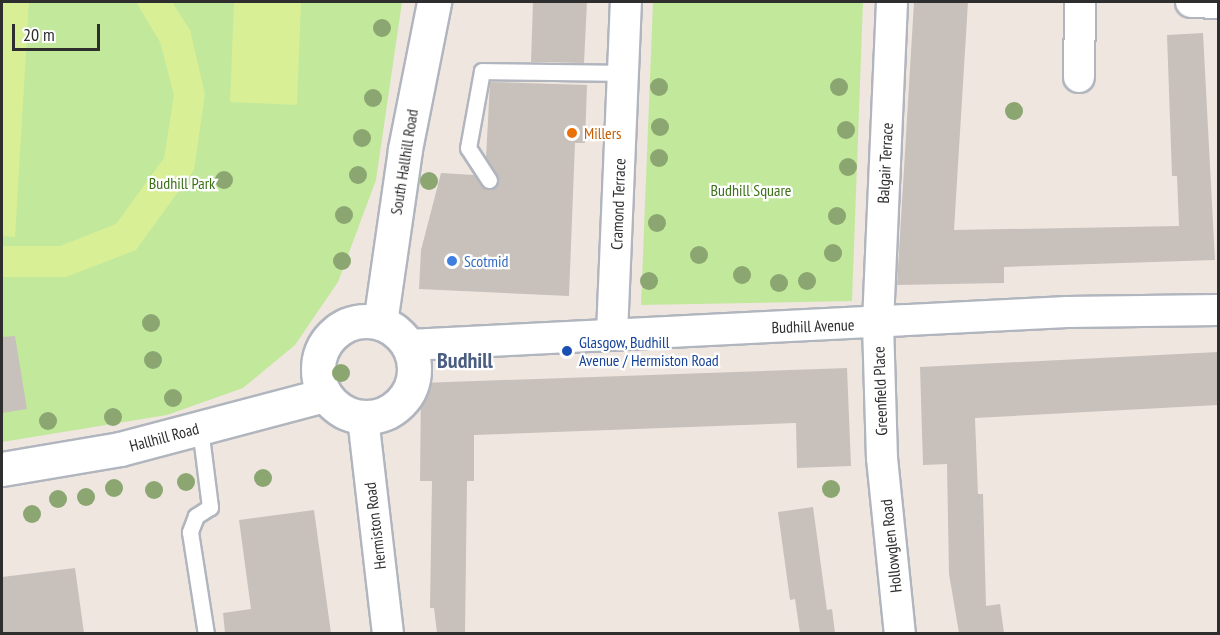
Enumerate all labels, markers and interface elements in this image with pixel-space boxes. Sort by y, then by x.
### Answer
scale bar [15,12,104,50]
text: 20 m [23,23,55,46]
street label: South Hallhill Road [386,108,422,216]
street label: Balgair Terrace [873,122,897,204]
place label: Millers [584,123,622,143]
marker: Millers [565,126,579,140]
street label: Cramond Terrace [607,158,629,250]
park label: Budhill Park [149,173,215,193]
park label: Budhill Square [711,180,791,200]
place label: Scotmid [464,251,508,271]
marker: Scotmid [445,254,459,268]
street label: Budhill Avenue [771,315,855,337]
place label: Glasgow, Budhill Avenue / Hermiston Road [579,332,719,370]
marker: Glasgow, Budhill Avenue / Hermiston Road [560,344,574,358]
street label: Greenfield Place [869,346,891,436]
district label: Budhill [437,348,493,374]
street label: Hallhill Road [127,419,201,455]
street label: Hermiston Road [360,481,390,571]
street label: Hollowglen Road [877,498,905,594]

